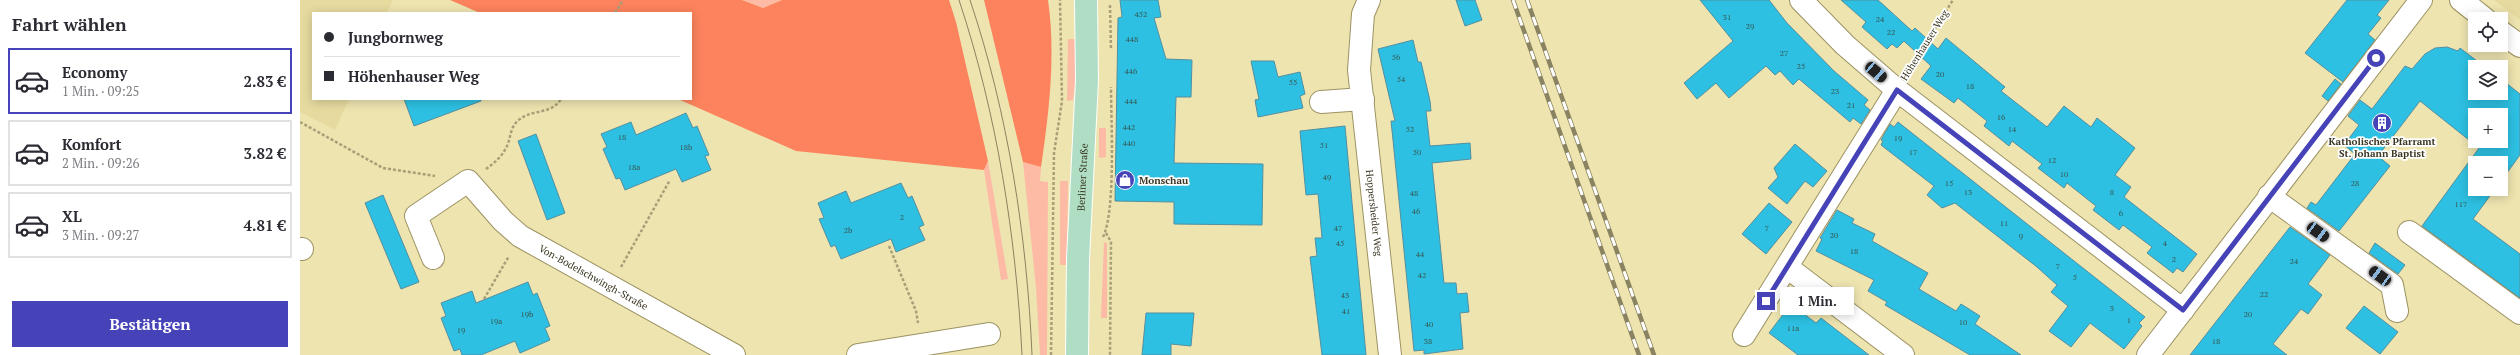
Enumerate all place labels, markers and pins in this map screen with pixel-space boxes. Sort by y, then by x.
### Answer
building icon: Katholisches Pfarramt St. Johann Baptist [2371,112,2393,134]
place label: Katholisches Pfarramt St. Johann Baptist [2328,135,2436,160]
shop icon: Monschau [1114,169,1136,191]
place label: Monschau [1139,174,1189,187]

